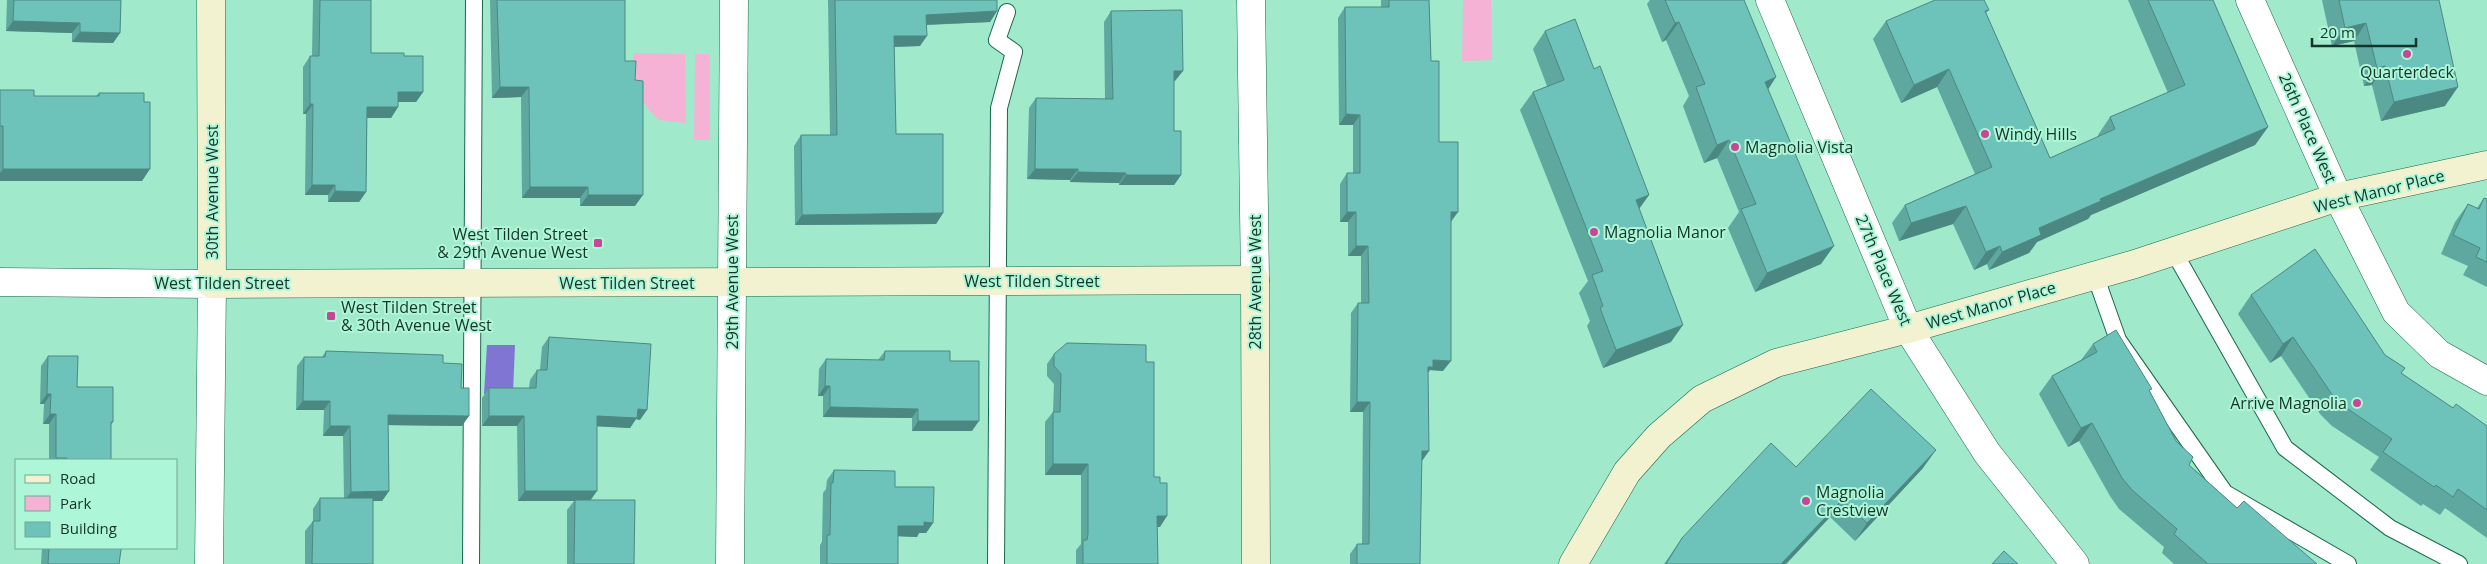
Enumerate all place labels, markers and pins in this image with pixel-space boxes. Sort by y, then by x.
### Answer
marker: Quarterdeck [2401,48,2413,60]
place label: Quarterdeck [2360,61,2454,83]
place label: Windy Hills [1995,123,2077,145]
marker: Windy Hills [1979,128,1991,140]
place label: Magnolia Vista [1745,136,1853,158]
marker: Magnolia Vista [1729,141,1741,153]
place label: Magnolia Manor [1604,221,1726,243]
place label: West Tilden Street & 29th Avenue West [437,223,588,263]
marker: Magnolia Manor [1588,226,1600,238]
marker: West Tilden Street & 29th Avenue West [592,237,604,249]
place label: West Tilden Street & 30th Avenue West [341,296,492,336]
marker: West Tilden Street & 30th Avenue West [325,310,337,322]
place label: Arrive Magnolia [2230,392,2347,414]
marker: Arrive Magnolia [2351,397,2363,409]
place label: Magnolia Crestview [1816,481,1889,521]
marker: Magnolia Crestview [1800,495,1812,507]

